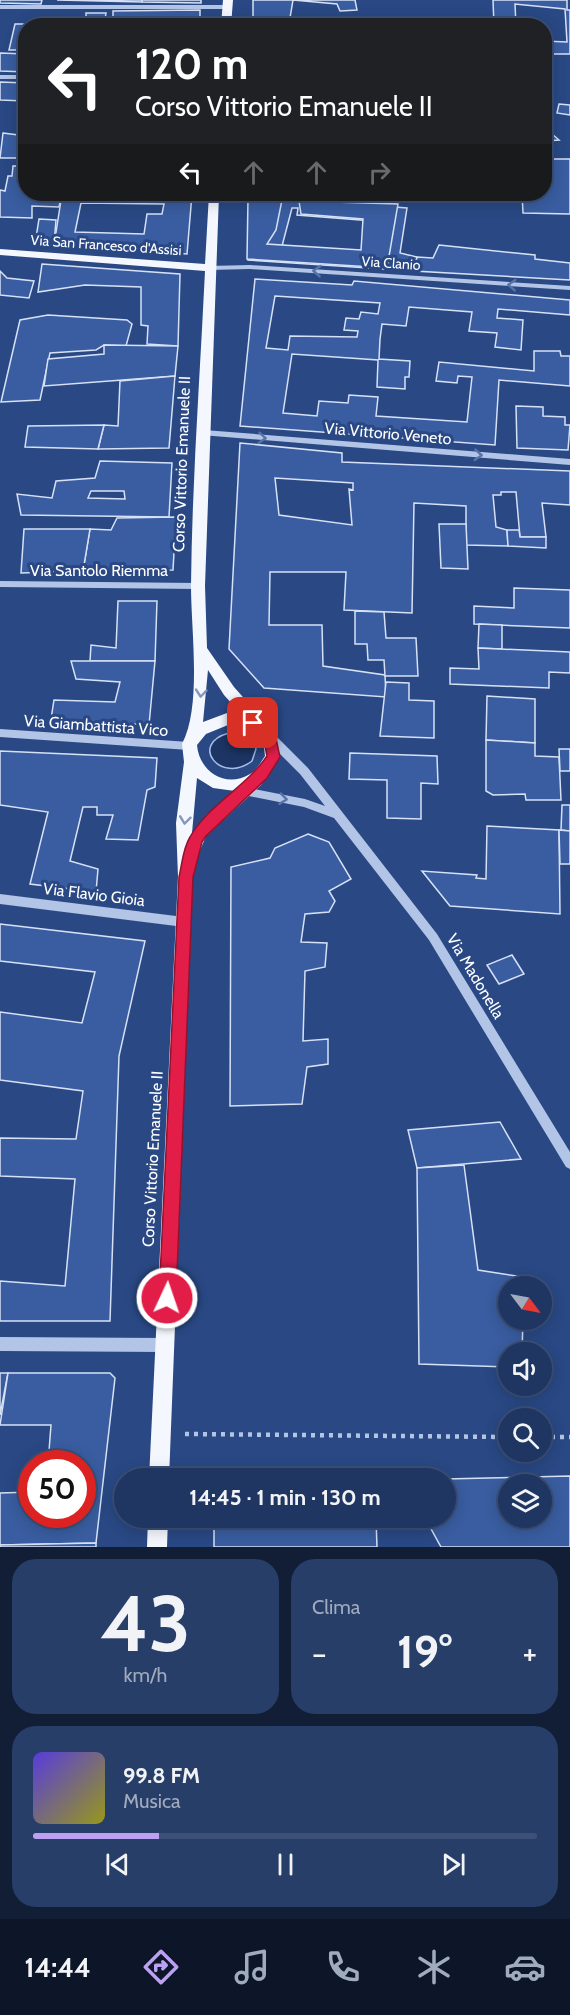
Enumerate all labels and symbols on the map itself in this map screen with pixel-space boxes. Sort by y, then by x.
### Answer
street label: Via San Francesco d'Assisi [30,231,182,259]
street label: Via Clanio [361,252,421,274]
one-way arrow [313,265,322,278]
one-way arrow [507,278,516,291]
street label: Corso Vittorio Emanuele II [169,376,194,552]
street label: Via Vittorio Veneto [324,418,453,449]
one-way arrow [258,431,267,444]
one-way arrow [473,448,482,461]
street label: Via Santolo Riemma [30,561,168,580]
one-way arrow [194,688,207,697]
pin [227,697,278,748]
street label: Via Giambattista Vico [23,711,169,740]
one-way arrow [278,793,287,805]
one-way arrow [179,815,192,825]
street label: Via Flavio Gioia [42,879,146,910]
street label: Via Madonella [443,930,509,1022]
street label: Corso Vittorio Emanuele II [138,1070,167,1248]
position arrow [135,1266,199,1330]
north arrow [498,1276,552,1330]
speed limit sign: 50 [18,1450,96,1528]

